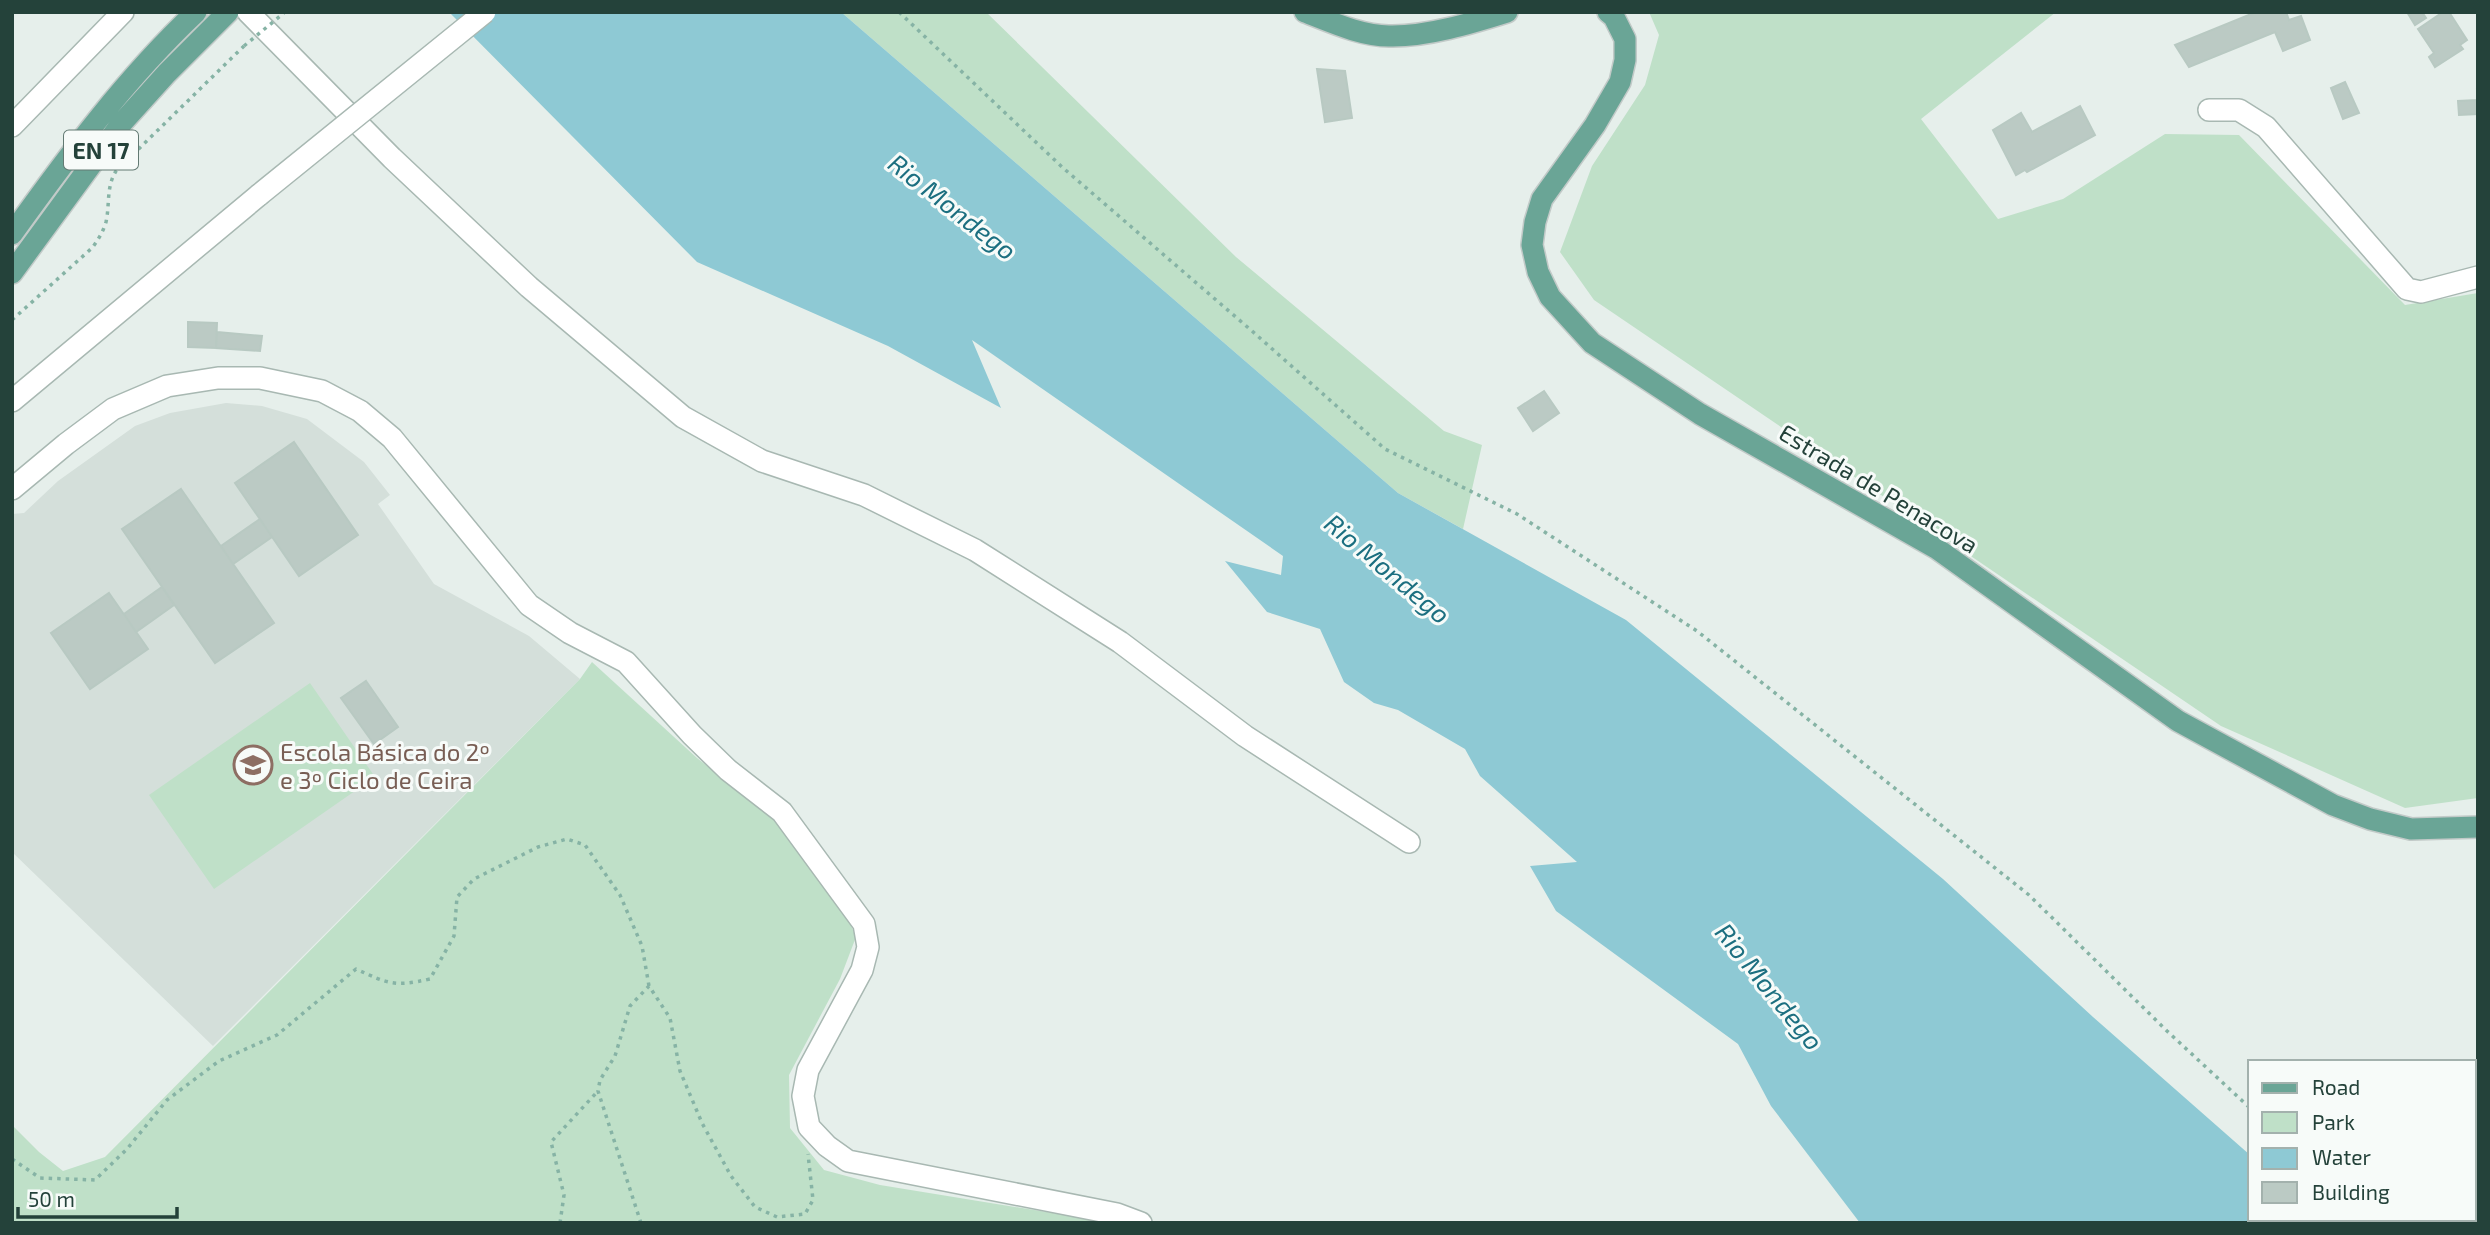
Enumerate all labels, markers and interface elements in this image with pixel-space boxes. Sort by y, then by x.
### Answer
road number: EN 17 [64,130,138,169]
water label: Rio Mondego [883,146,1023,266]
street label: Estrada de Penacova [1774,417,1984,559]
water label: Rio Mondego [1319,507,1457,629]
place label: Escola Básica do 2º e 3º Ciclo de Ceira [280,737,490,794]
school or university icon: Escola Básica do 2º e 3º Ciclo de Ceira [232,744,274,786]
water label: Rio Mondego [1710,916,1830,1056]
legend [2248,1060,2476,1221]
text: Road [2312,1074,2360,1099]
text: Park [2312,1109,2355,1134]
text: Water [2312,1144,2371,1169]
scale bar [18,1176,177,1220]
text: Building [2312,1179,2390,1204]
text: 50 m [28,1186,75,1211]

